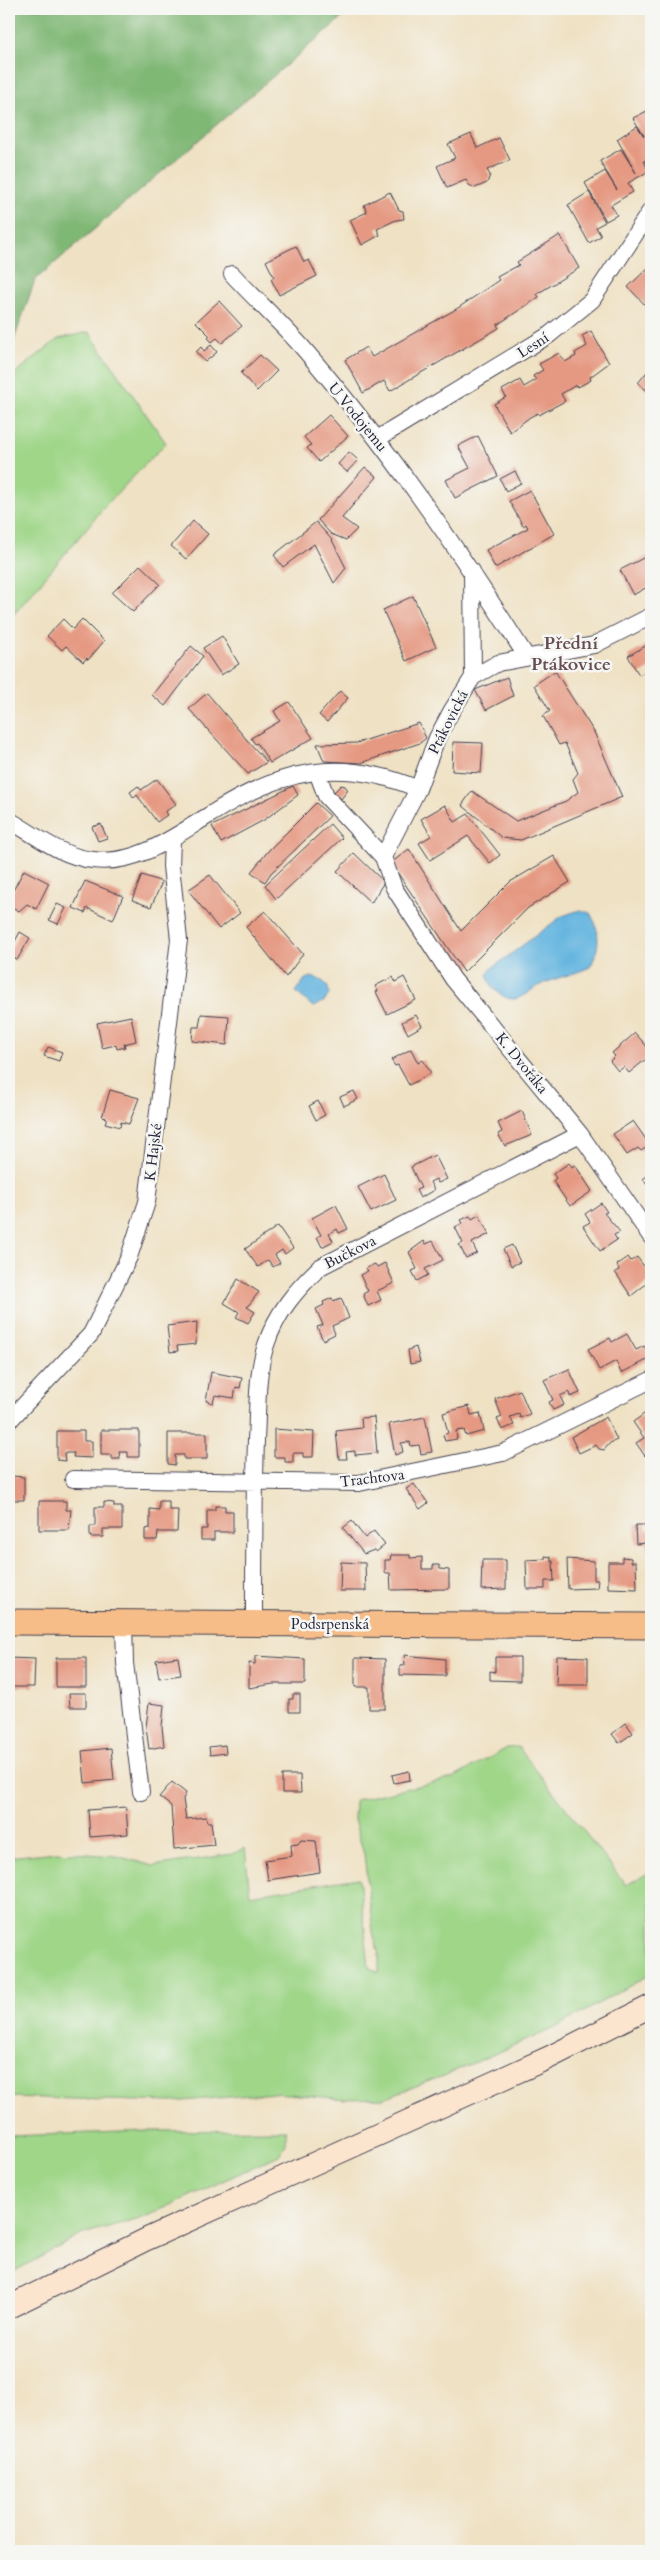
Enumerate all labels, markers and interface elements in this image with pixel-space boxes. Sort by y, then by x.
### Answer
street label: Lesní [513,327,553,363]
street label: U Vodojemu [324,378,392,456]
district label: Přední Ptákovice [531,631,611,677]
street label: Ptákovická [423,686,473,757]
street label: K. Dvořáka [491,1028,553,1098]
street label: K Hajské [140,1122,167,1182]
street label: Bučkova [321,1230,380,1274]
street label: Trachtova [339,1464,406,1492]
street label: Podsrpenská [291,1614,370,1634]

